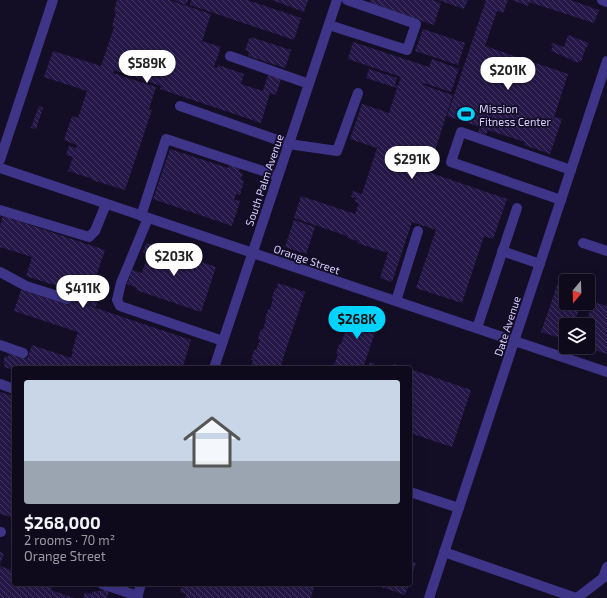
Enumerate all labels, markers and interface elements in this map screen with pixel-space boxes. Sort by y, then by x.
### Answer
pin: $589K [119,50,175,84]
text: $589K [128,55,166,71]
pin: $201K [480,57,536,91]
text: $201K [489,62,527,78]
place label: Mission Fitness Center [479,102,551,128]
sports icon: Mission Fitness Center [456,104,476,124]
street label: South Palm Avenue [242,132,286,228]
pin: $291K [384,146,440,180]
text: $291K [394,151,430,167]
street label: Orange Street [272,242,342,276]
pin: $203K [146,243,202,277]
text: $203K [155,248,193,264]
north arrow [559,274,595,310]
map controls [559,274,595,354]
pin: $411K [55,275,111,309]
text: $411K [65,280,101,296]
street label: Date Avenue [491,294,523,358]
pin: $268K [329,306,385,340]
text: $268K [337,311,377,327]
button: layers [559,318,595,354]
icon: home [176,406,248,478]
text: $268,000 [24,512,101,532]
text: 2 rooms · 70 m² [24,532,115,548]
text: Orange Street [24,548,106,564]

